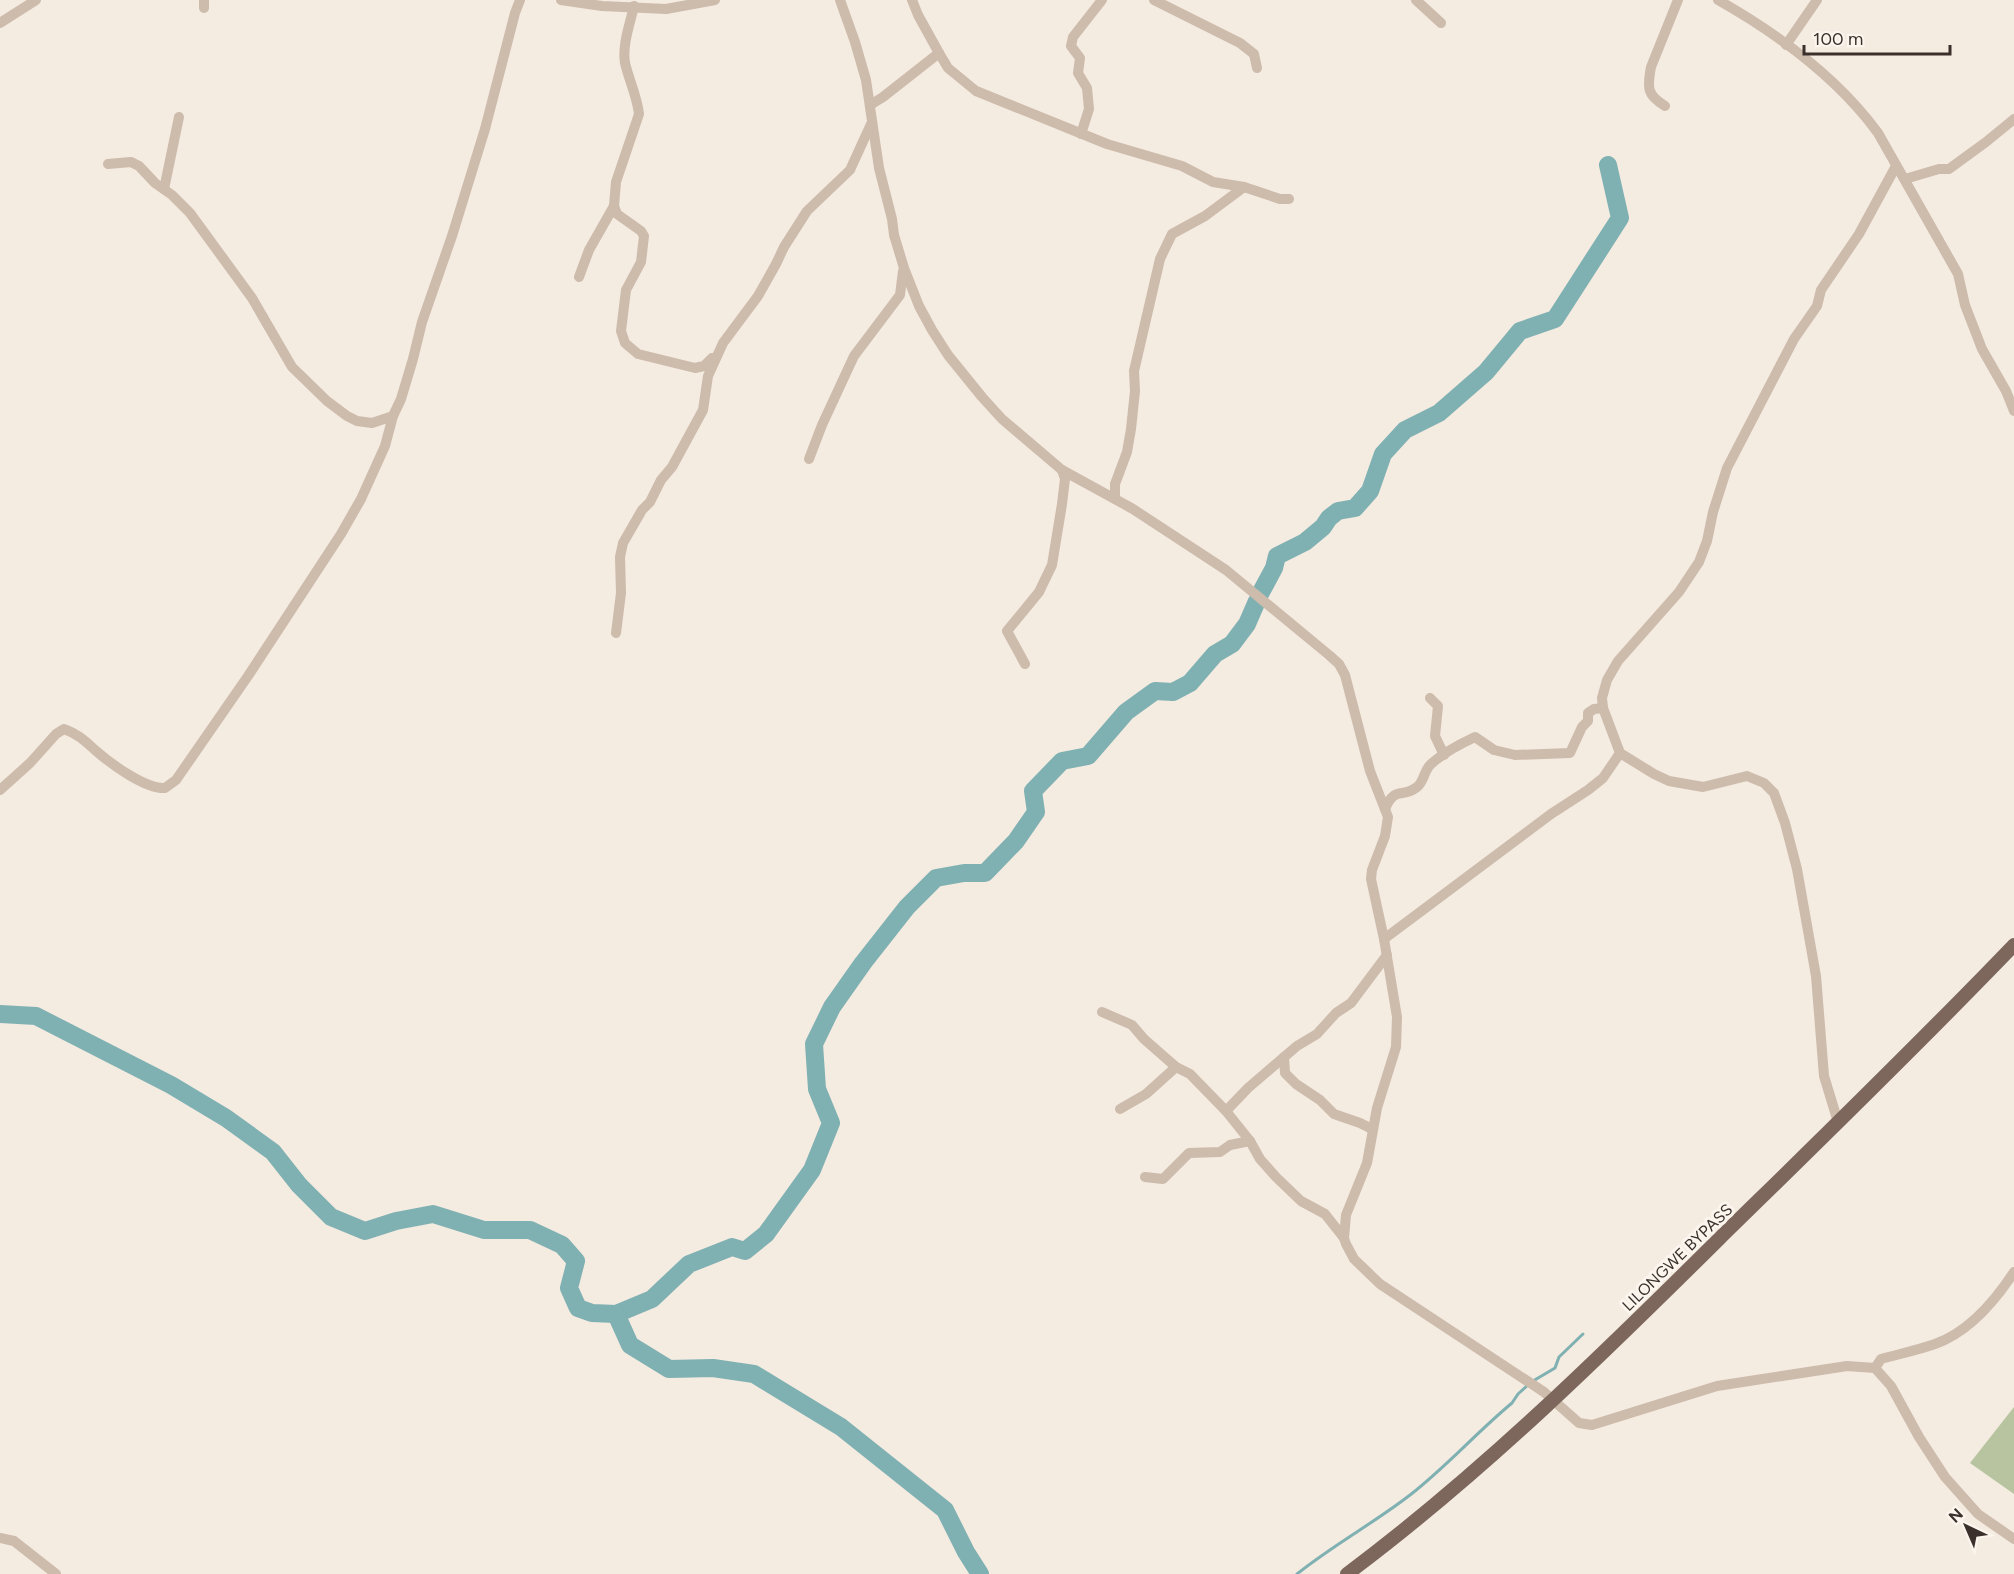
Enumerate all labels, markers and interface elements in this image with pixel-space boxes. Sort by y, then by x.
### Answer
scale bar [1804,18,1950,56]
text: 100 m [1813,28,1863,50]
street label: LILONGWE BYPASS [1618,1200,1736,1315]
north arrow [1936,1496,1996,1556]
text: N [1945,1504,1967,1527]

